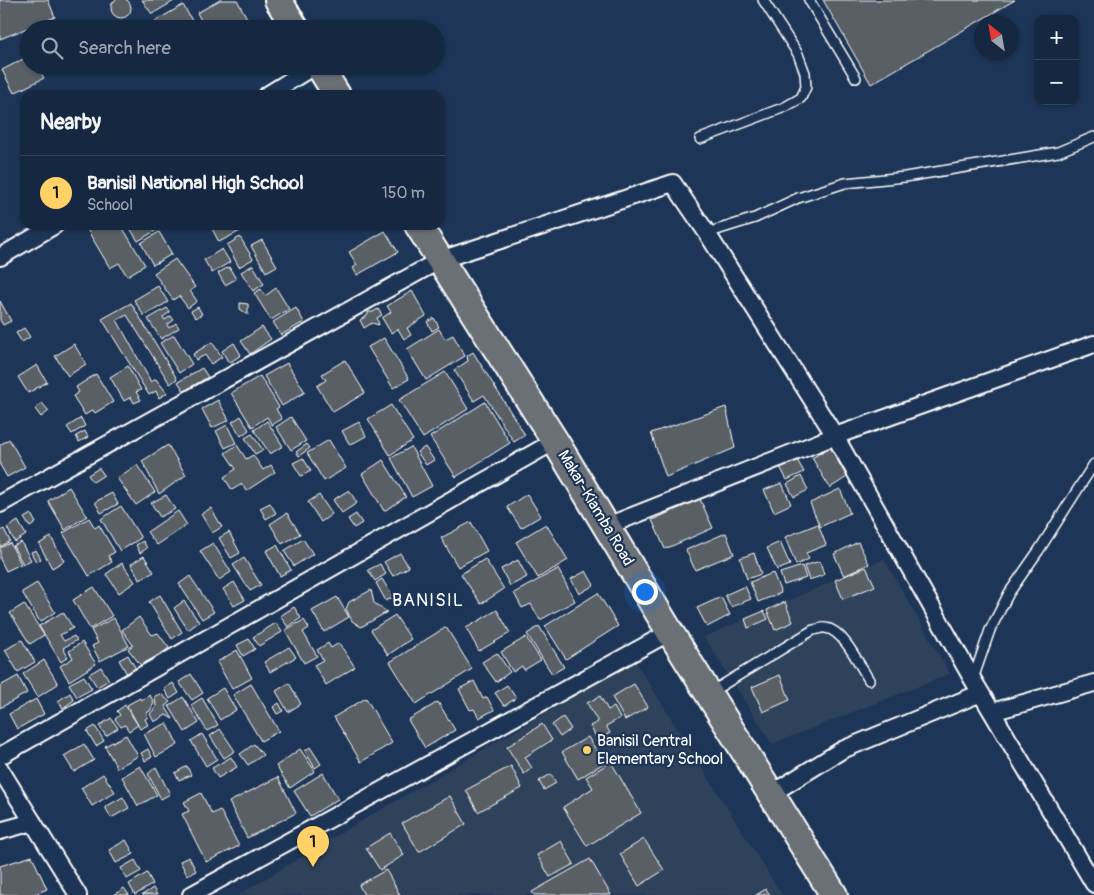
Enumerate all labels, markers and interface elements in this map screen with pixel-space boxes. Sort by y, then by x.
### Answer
north arrow [974,15,1019,60]
map controls [1034,15,1079,105]
button: + [1034,15,1079,60]
search box [20,20,445,75]
icon: search [38,34,66,62]
text: Search here [78,36,171,60]
button: − [1034,60,1079,105]
text: Nearby [40,109,101,136]
text: Banisil National High School [87,171,304,195]
text: 1 [53,183,59,203]
text: 150 m [381,183,425,203]
text: School [87,195,133,215]
street label: Makar-Kiamba Road [554,446,638,570]
your location [632,579,658,605]
district label: BANISIL [392,589,464,612]
place label: Banisil Central Elementary School [597,731,723,769]
marker: Banisil Central Elementary School [581,744,593,756]
pin: 1 [297,826,329,867]

